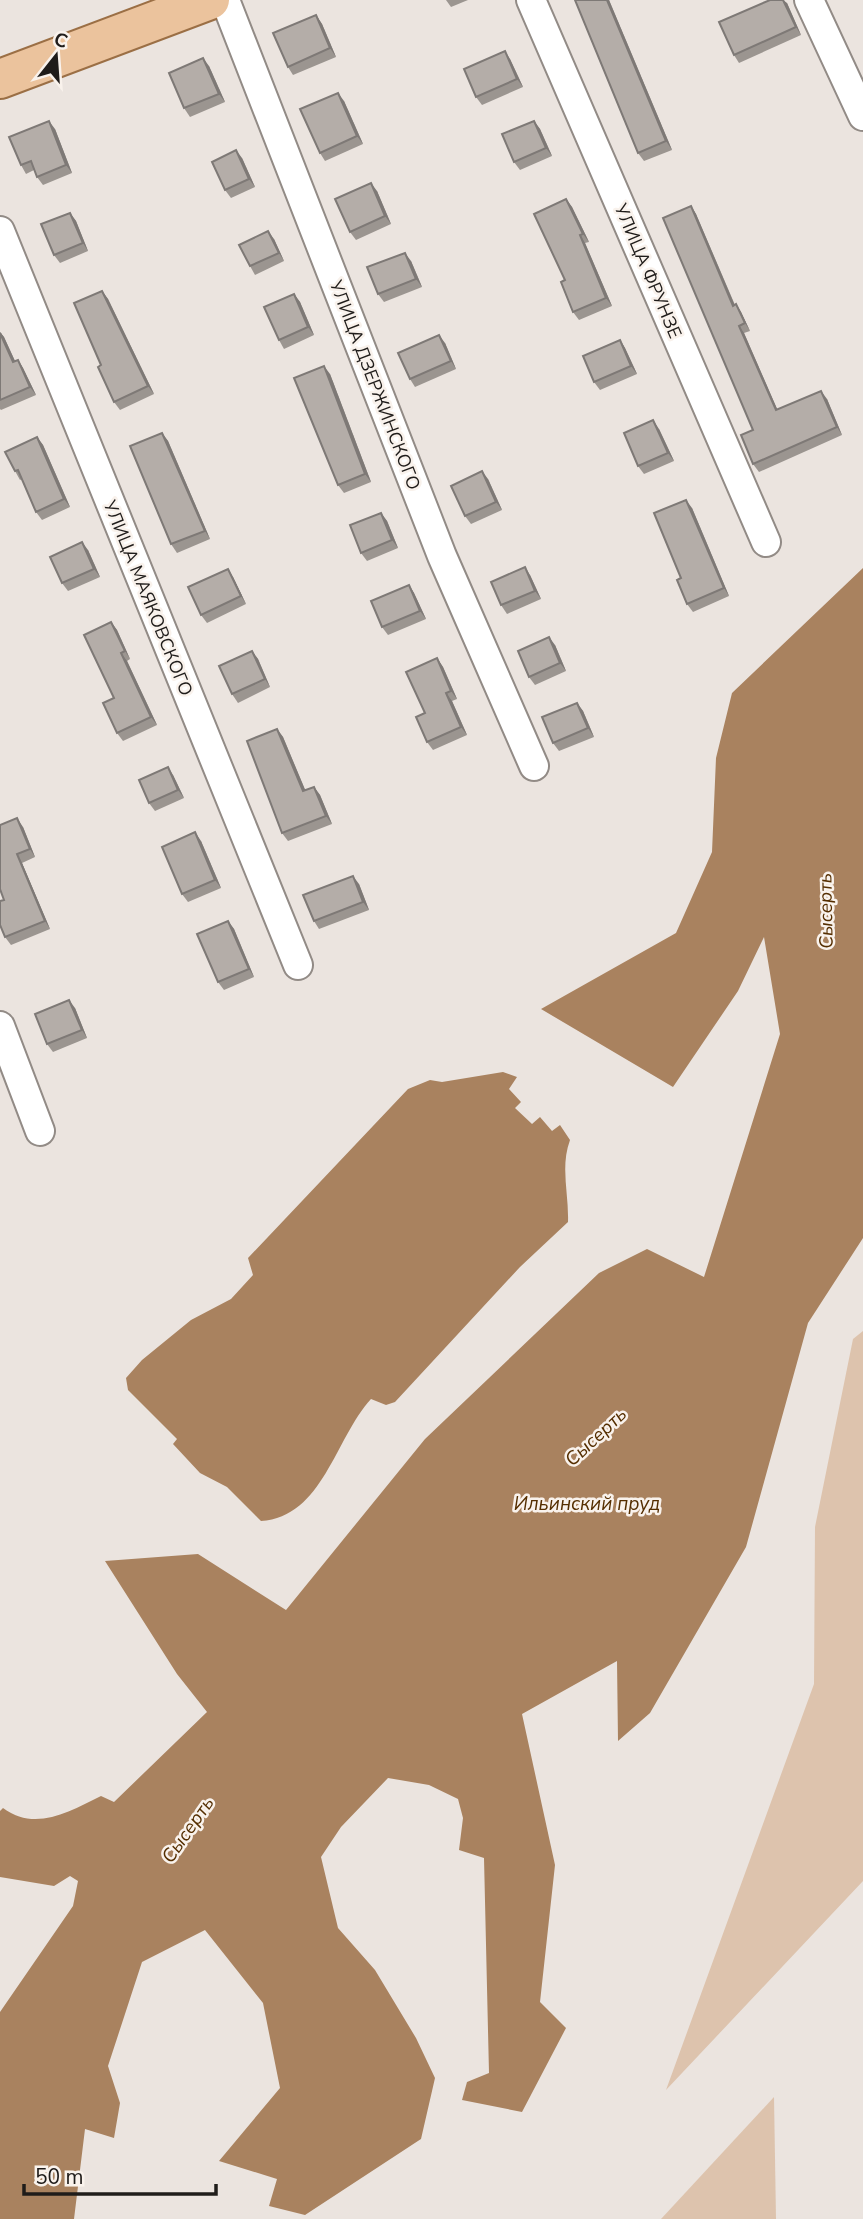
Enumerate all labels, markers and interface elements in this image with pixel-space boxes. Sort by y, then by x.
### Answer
north arrow [21,21,91,91]
text: С [51,26,71,55]
street label: УЛИЦА ФРУНЗЕ [608,199,687,342]
street label: УЛИЦА ДЗЕРЖИНСКОГО [324,276,426,493]
street label: УЛИЦА МАЯКОВСКОГО [97,496,198,699]
water label: Сысерть [812,873,840,949]
water label: Сысерть [559,1402,633,1472]
water label: Ильинский пруд [514,1491,660,1517]
water label: Сысерть [156,1791,220,1869]
scale bar [24,2152,217,2196]
text: 50 m [35,2163,84,2191]

